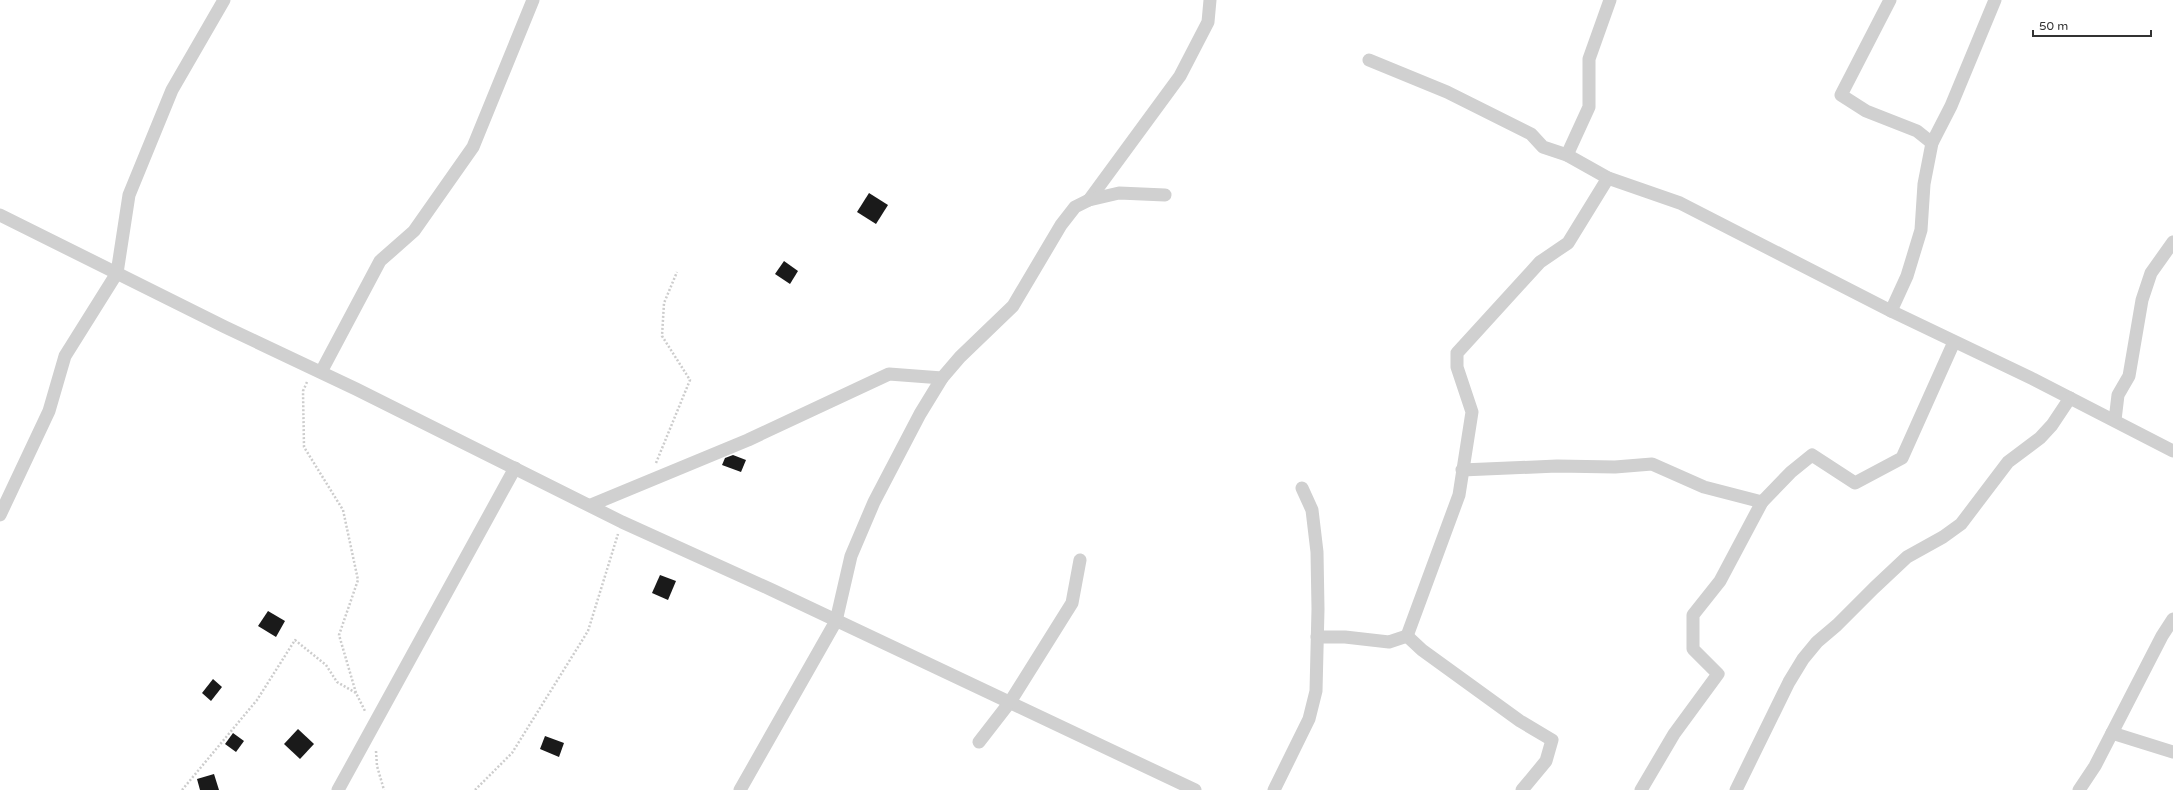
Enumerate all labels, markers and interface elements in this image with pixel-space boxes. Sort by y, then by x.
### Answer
scale bar [2033,12,2151,38]
text: 50 m [2039,19,2068,33]

